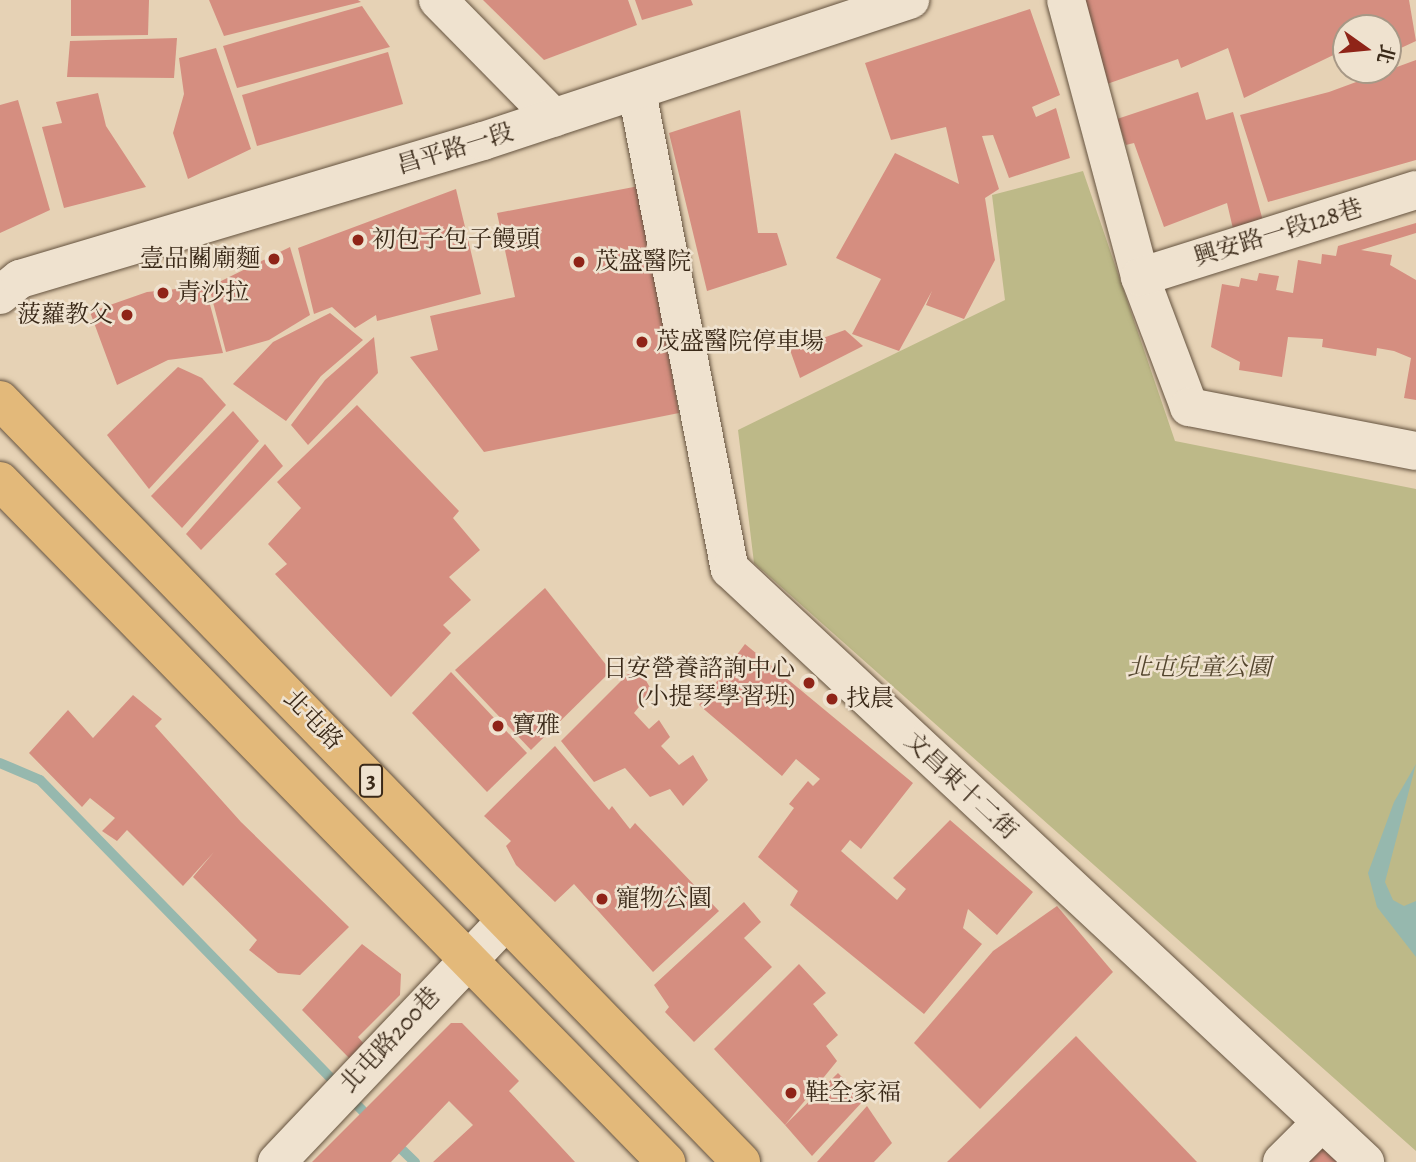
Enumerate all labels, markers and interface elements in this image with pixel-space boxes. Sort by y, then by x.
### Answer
north arrow [1332,14,1402,84]
text: 北 [1370,41,1400,66]
street label: 昌平路一段 [393,118,517,180]
street label: 興安路一段128巷 [1190,194,1366,272]
place label: 初包子包子饅頭 [372,226,540,254]
marker: 初包子包子饅頭 [350,232,366,248]
place label: 壹品關廟麵 [140,245,260,273]
place label: 茂盛醫院 [595,248,691,276]
marker: 壹品關廟麵 [266,251,282,267]
marker: 茂盛醫院 [569,252,589,272]
place label: 青沙拉 [177,279,249,307]
marker: 青沙拉 [155,285,171,301]
place label: 菠蘿教父 [17,301,113,329]
marker: 菠蘿教父 [119,307,135,323]
place label: 茂盛醫院停車場 [656,328,824,356]
marker: 茂盛醫院停車場 [634,334,650,350]
park label: 北屯兒童公園 [1127,654,1271,682]
place label: 日安營養諮詢中心 (小提琴學習班) [603,655,795,711]
marker: 日安營養諮詢中心 (小提琴學習班) [801,675,817,691]
street label: 北屯路 [278,684,348,756]
place label: 找晨 [846,685,894,713]
marker: 找晨 [824,691,840,707]
place label: 寶雅 [512,712,560,740]
marker: 寶雅 [490,718,506,734]
street label: 文昌東十二街 [899,726,1023,846]
road number: 3 [359,762,383,800]
place label: 寵物公園 [616,885,712,913]
marker: 寵物公園 [594,891,610,907]
street label: 北屯路200巷 [334,982,446,1098]
place label: 鞋全家福 [805,1079,901,1107]
marker: 鞋全家福 [783,1085,799,1101]

